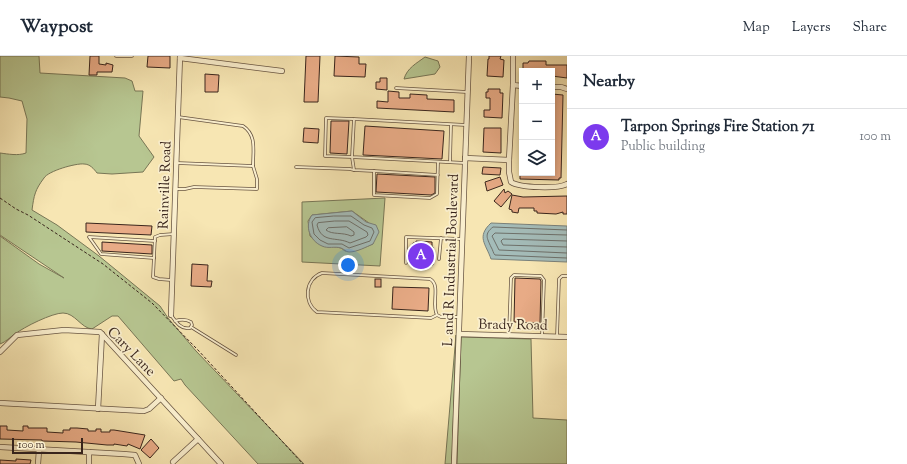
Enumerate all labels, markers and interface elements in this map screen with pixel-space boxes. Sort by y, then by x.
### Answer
text: Waypost [20,14,93,41]
text: Map [743,18,770,38]
text: Layers [792,18,830,38]
text: Share [852,18,887,38]
map controls [519,68,555,176]
button: + [519,68,555,104]
text: Nearby [583,70,635,94]
button: − [519,104,555,140]
text: Tarpon Springs Fire Station 71 [621,117,815,138]
text: A [591,128,601,146]
text: 100 m [859,128,891,146]
text: Public building [621,138,705,156]
button: layers [519,140,555,176]
street label: Rainville Road [154,141,178,230]
street label: L and R Industrial Boulevard [439,173,465,347]
pin: A [408,241,434,271]
your location [338,255,358,275]
street label: Brady Road [478,315,548,337]
street label: Cary Lane [102,323,159,382]
scale bar [12,436,83,455]
text: 100 m [18,437,45,453]

